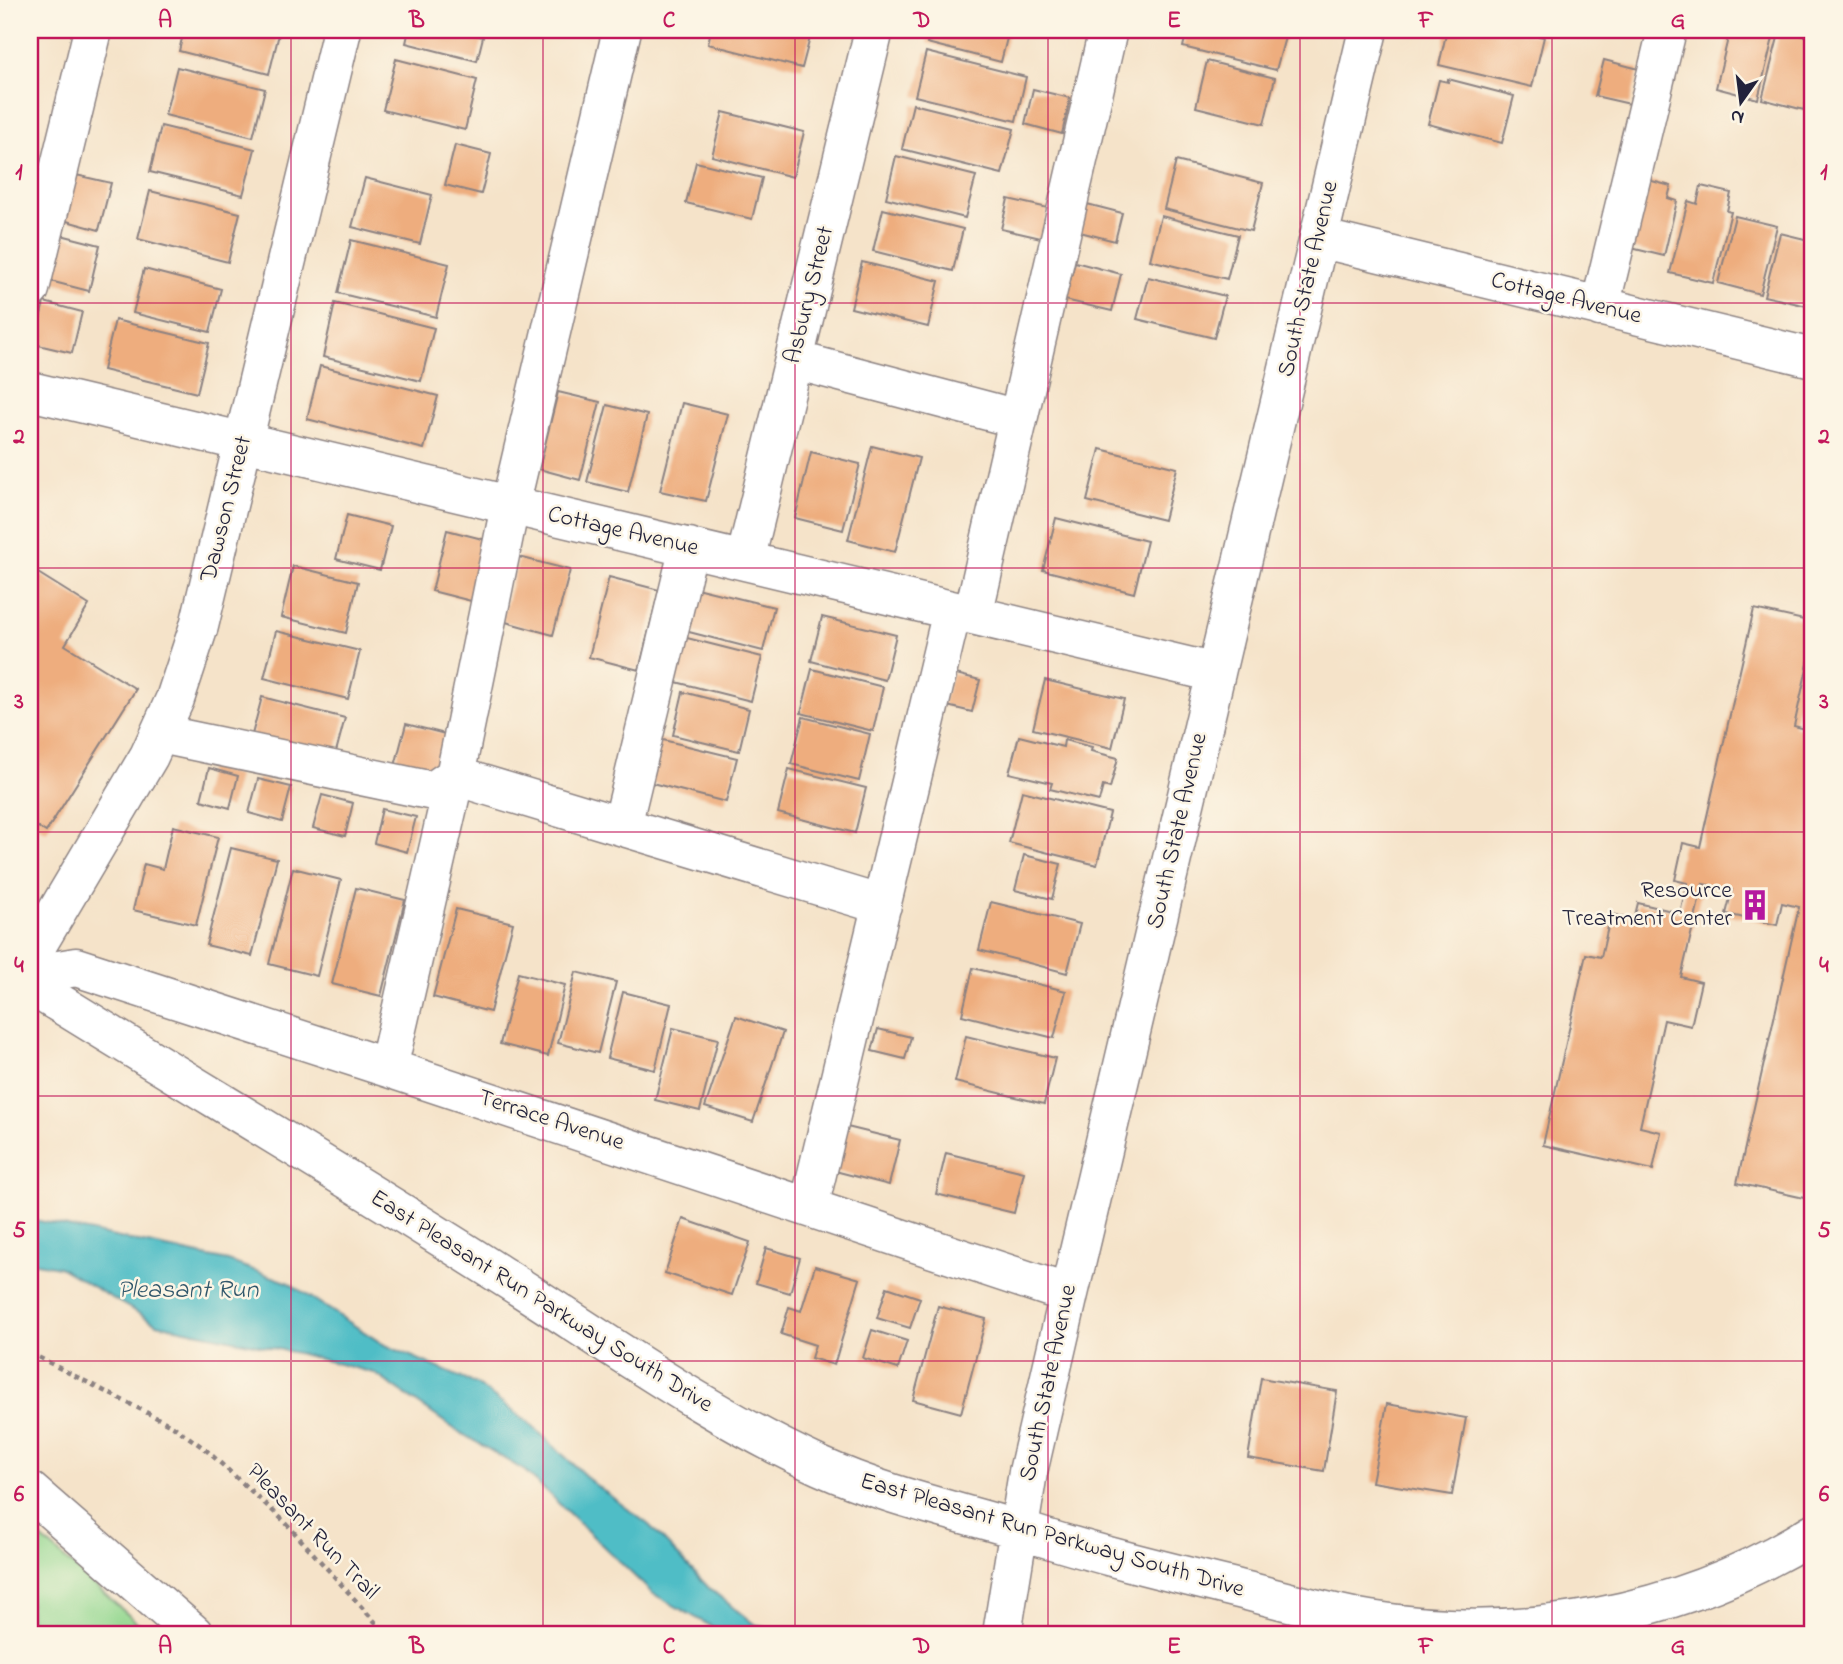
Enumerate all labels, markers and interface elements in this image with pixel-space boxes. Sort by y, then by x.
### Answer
text: A [158,5,172,38]
text: B [408,5,425,38]
text: C [663,5,676,38]
text: D [913,5,930,38]
text: E [1167,5,1181,38]
text: F [1418,5,1434,38]
text: G [1671,5,1685,38]
north arrow [1706,66,1776,136]
text: N [1728,101,1747,131]
text: 1 [15,157,23,190]
text: 1 [1820,157,1828,190]
street label: South State Avenue [1269,177,1349,380]
street label: Asbury Street [776,223,845,368]
street label: Cottage Avenue [1487,263,1645,335]
text: 2 [12,421,25,454]
text: 2 [1817,421,1830,454]
street label: Dawson Street [192,432,262,587]
street label: Cottage Avenue [544,498,702,566]
text: 3 [13,686,24,719]
text: 3 [1818,686,1829,719]
street label: South State Avenue [1138,729,1218,932]
place label: Resource Treatment Center [1562,874,1733,937]
building icon: Resource Treatment Center [1738,888,1772,922]
text: 4 [14,950,24,983]
text: 4 [1819,950,1829,983]
street label: Terrace Avenue [474,1081,629,1161]
street label: East Pleasant Run Parkway South Drive [362,1182,719,1423]
text: 5 [12,1215,26,1248]
text: 5 [1817,1215,1831,1248]
water label: Pleasant Run [118,1272,260,1310]
street label: South State Avenue [1011,1281,1087,1484]
street label: Pleasant Run Trail [237,1456,387,1608]
street label: East Pleasant Run Parkway South Drive [855,1464,1249,1609]
text: 6 [14,1479,25,1512]
text: 6 [1819,1479,1830,1512]
text: A [158,1631,172,1664]
text: B [408,1631,425,1664]
text: C [663,1631,676,1664]
text: D [913,1631,930,1664]
text: E [1167,1631,1181,1664]
text: F [1418,1631,1434,1664]
text: G [1671,1631,1685,1664]

